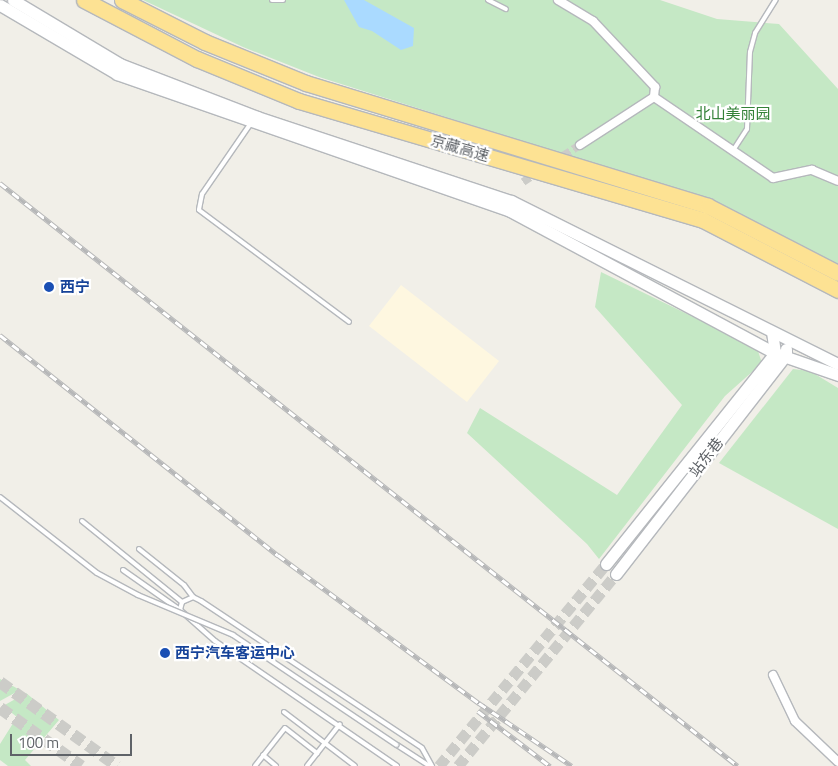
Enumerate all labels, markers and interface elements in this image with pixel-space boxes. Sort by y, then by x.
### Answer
park label: 北山美丽园 [696,105,770,123]
street label: 京藏高速 [429,131,491,165]
place label: 西宁 [60,278,90,296]
marker: 西宁 [42,280,56,294]
street label: 站东巷 [685,434,727,480]
place label: 西宁汽车客运中心 [175,644,295,662]
marker: 西宁汽车客运中心 [159,647,171,659]
scale bar [12,724,135,756]
text: 100 m [18,731,59,754]

